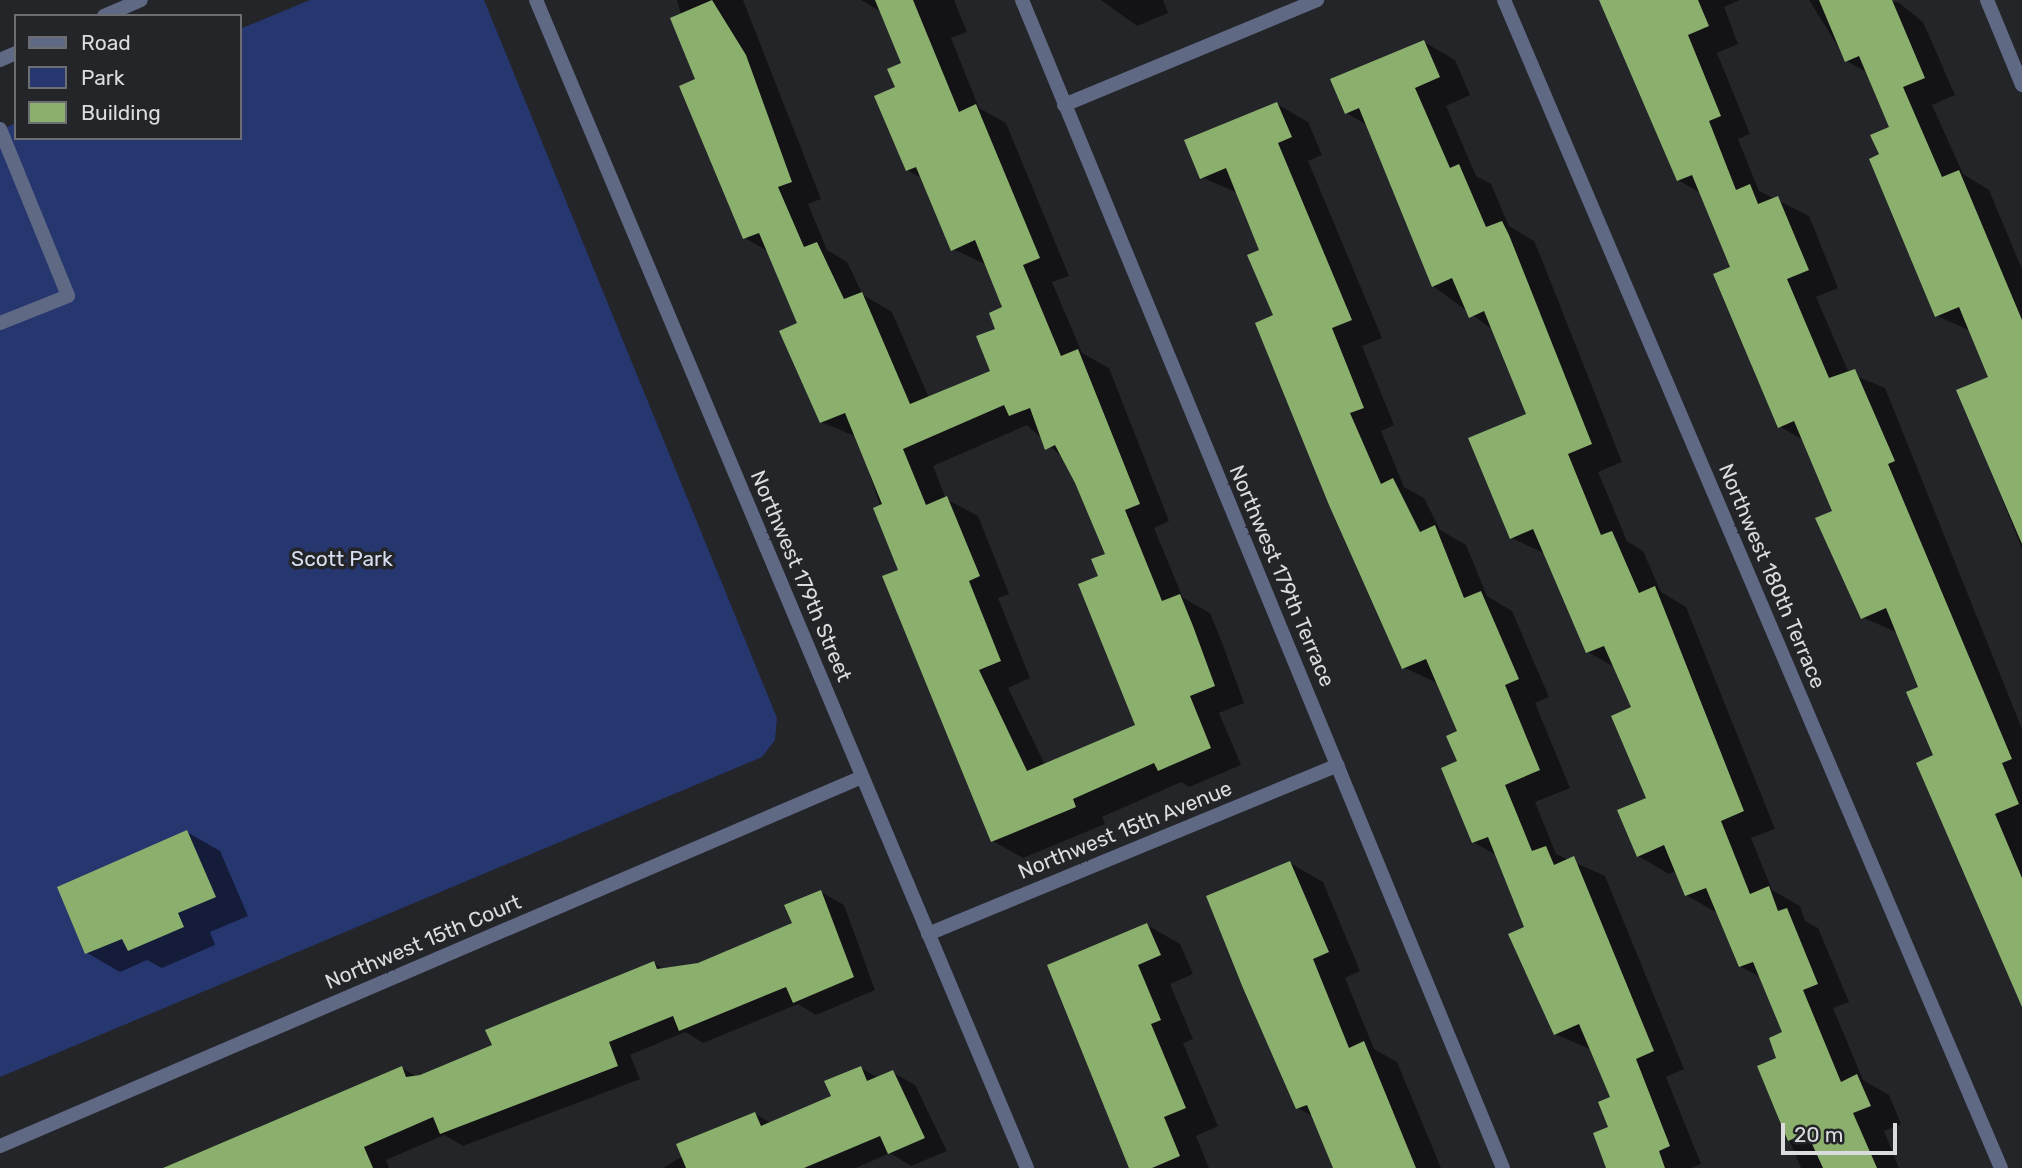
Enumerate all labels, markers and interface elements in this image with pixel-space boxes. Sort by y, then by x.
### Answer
legend [14,14,242,140]
text: Road [81,30,131,55]
text: Park [81,65,125,90]
text: Building [81,100,161,125]
street label: Northwest 180th Terrace [1713,460,1831,692]
street label: Northwest 179th Terrace [1224,461,1340,691]
street label: Northwest 179th Street [745,467,857,685]
park label: Scott Park [291,546,393,572]
street label: Northwest 15th Avenue [1014,775,1236,885]
street label: Northwest 15th Court [321,889,525,995]
scale bar [1784,1108,1899,1152]
text: 20 m [1794,1122,1843,1147]

